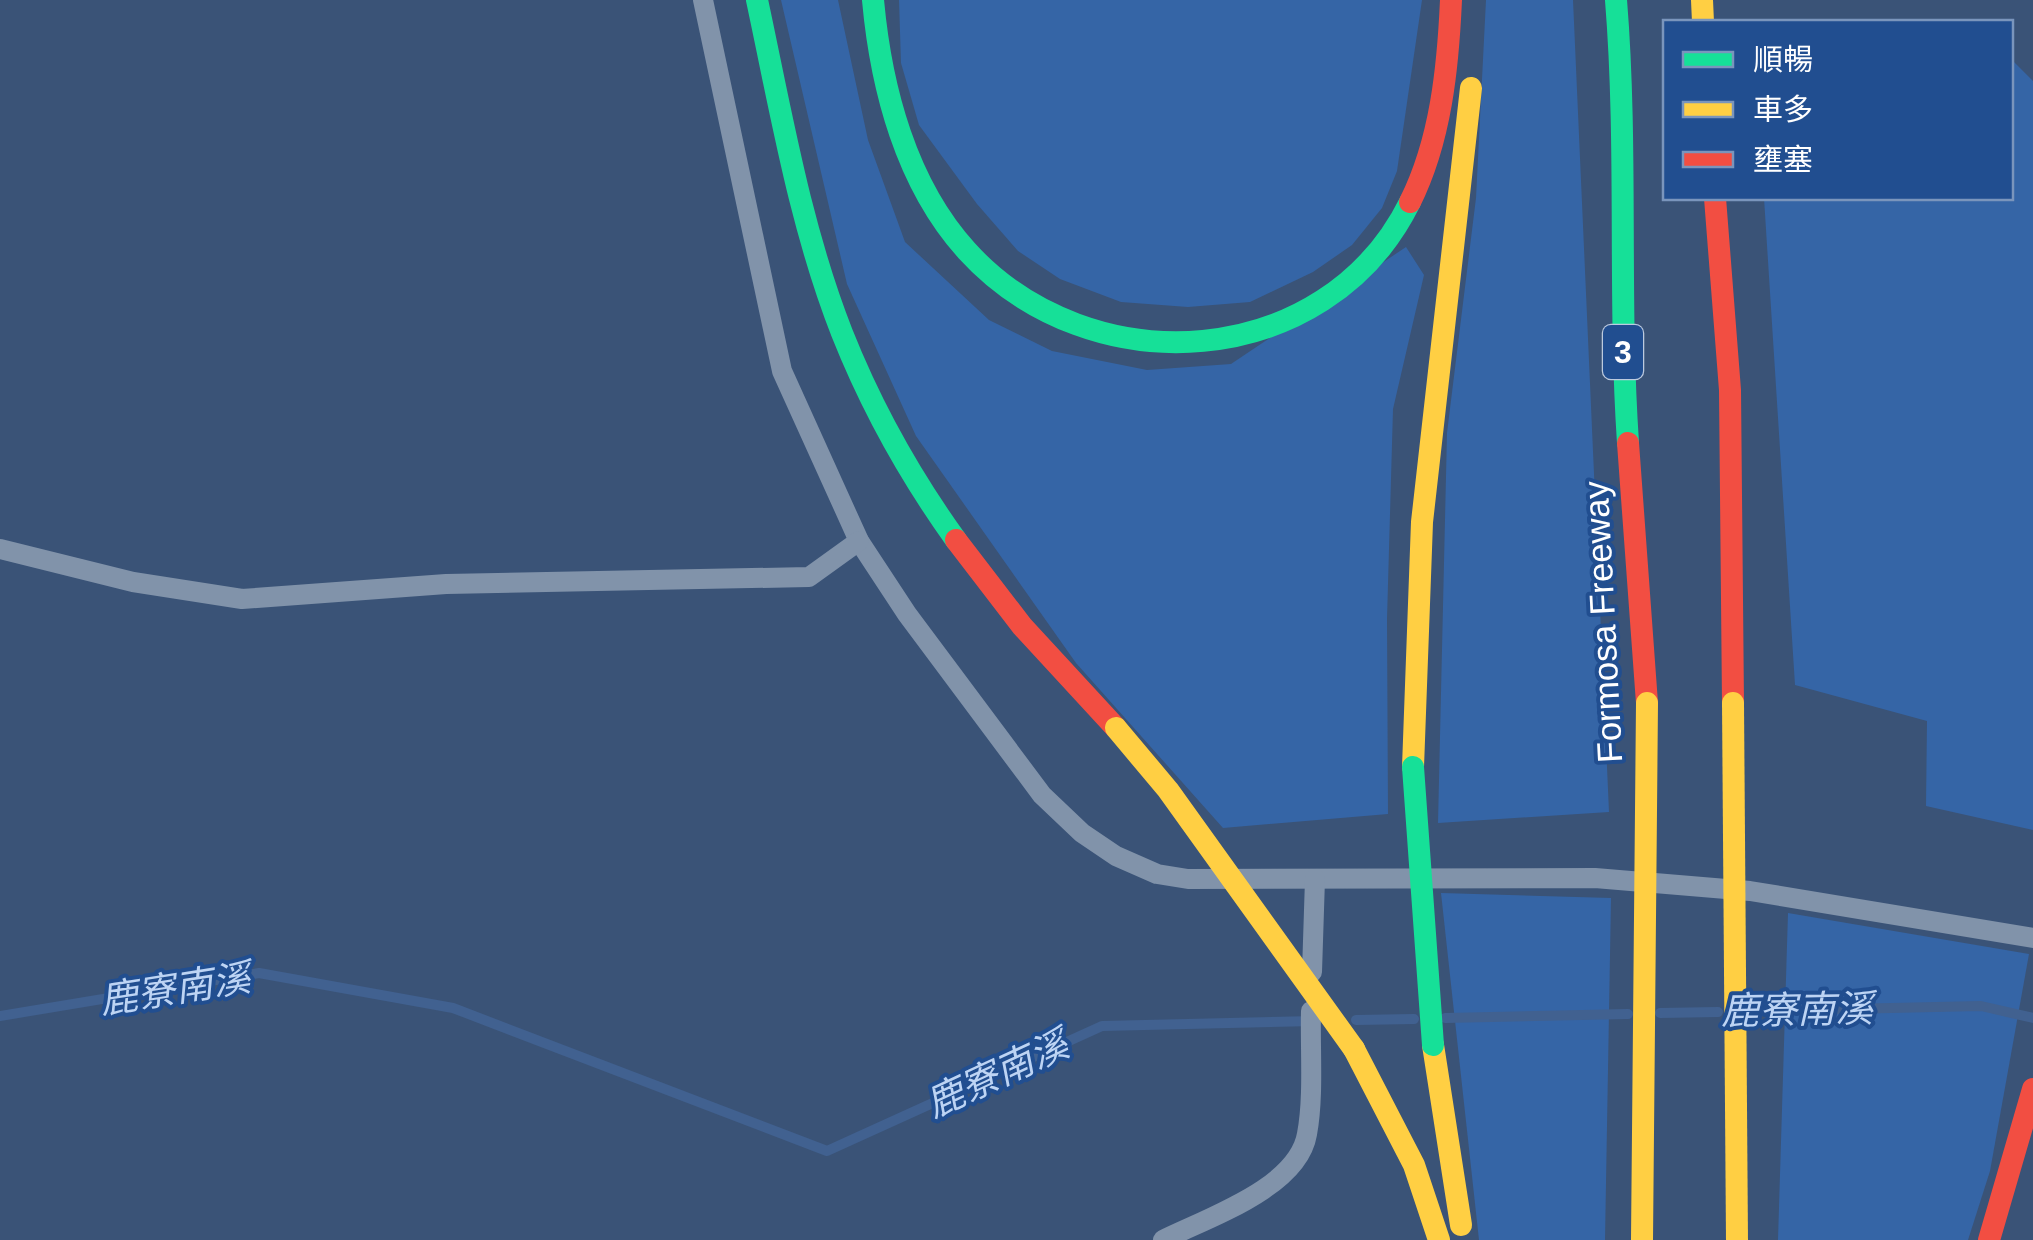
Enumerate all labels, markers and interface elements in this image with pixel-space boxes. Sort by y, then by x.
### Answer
legend [1663,20,2013,200]
text: 順暢 [1753,43,1813,76]
text: 車多 [1753,93,1813,126]
text: 壅塞 [1753,143,1813,176]
road number: 3 [1603,325,1643,379]
street label: Formosa Freeway [1576,480,1629,764]
water label: 鹿寮南溪 [97,956,258,1022]
water label: 鹿寮南溪 [1721,988,1878,1032]
water label: 鹿寮南溪 [919,1021,1079,1125]

